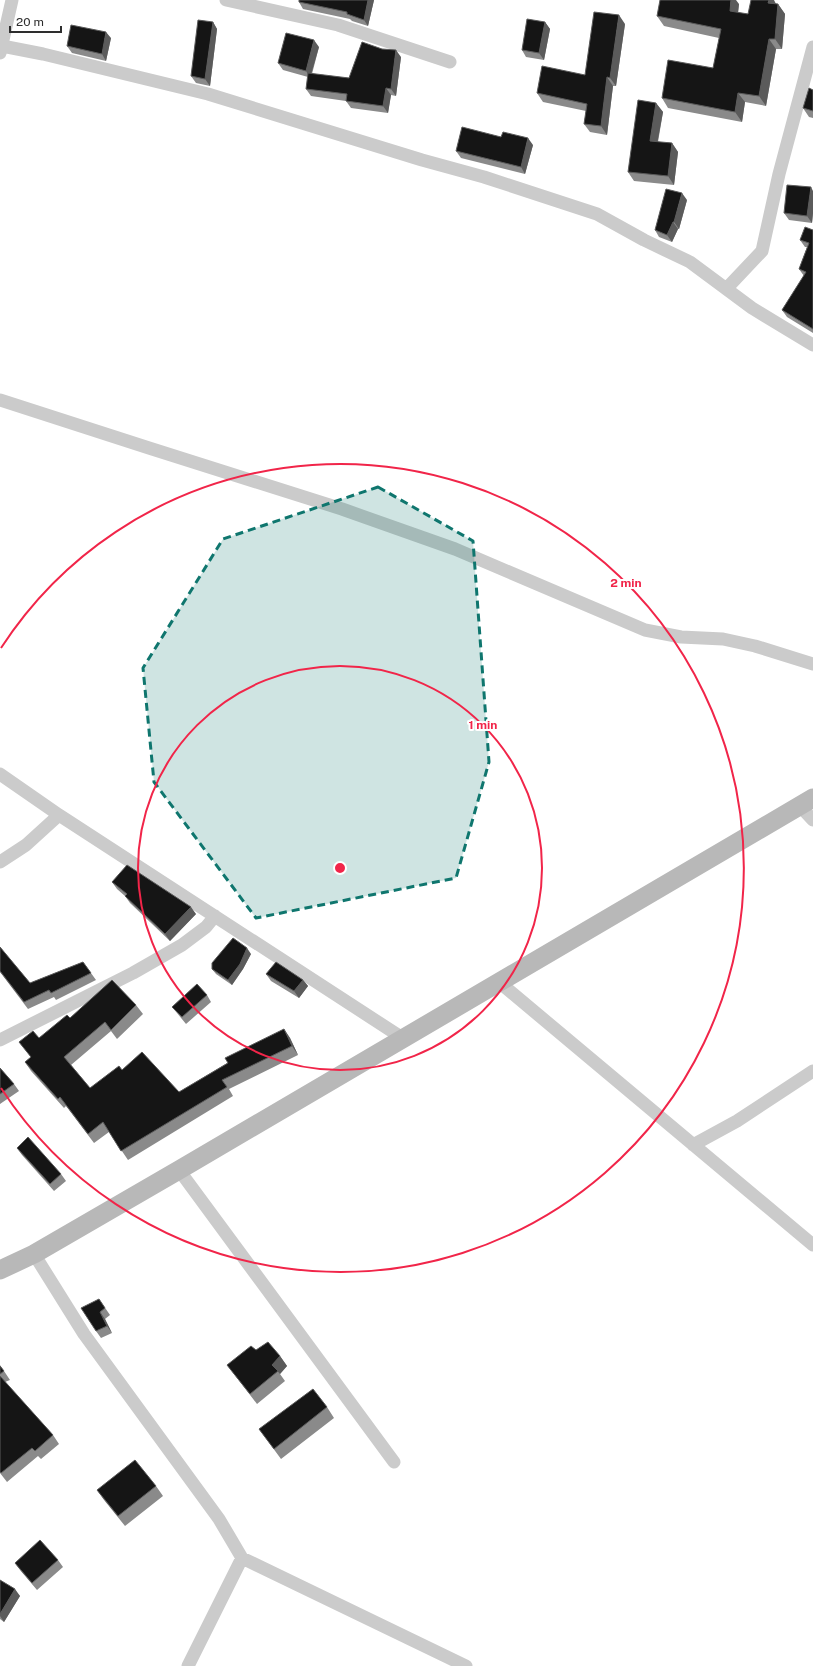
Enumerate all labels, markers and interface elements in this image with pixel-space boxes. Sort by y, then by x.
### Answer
scale bar [10,8,61,34]
text: 20 m [16,15,44,29]
text: 2 min [610,576,642,590]
text: 1 min [469,718,497,732]
centre of rings [333,861,347,875]

